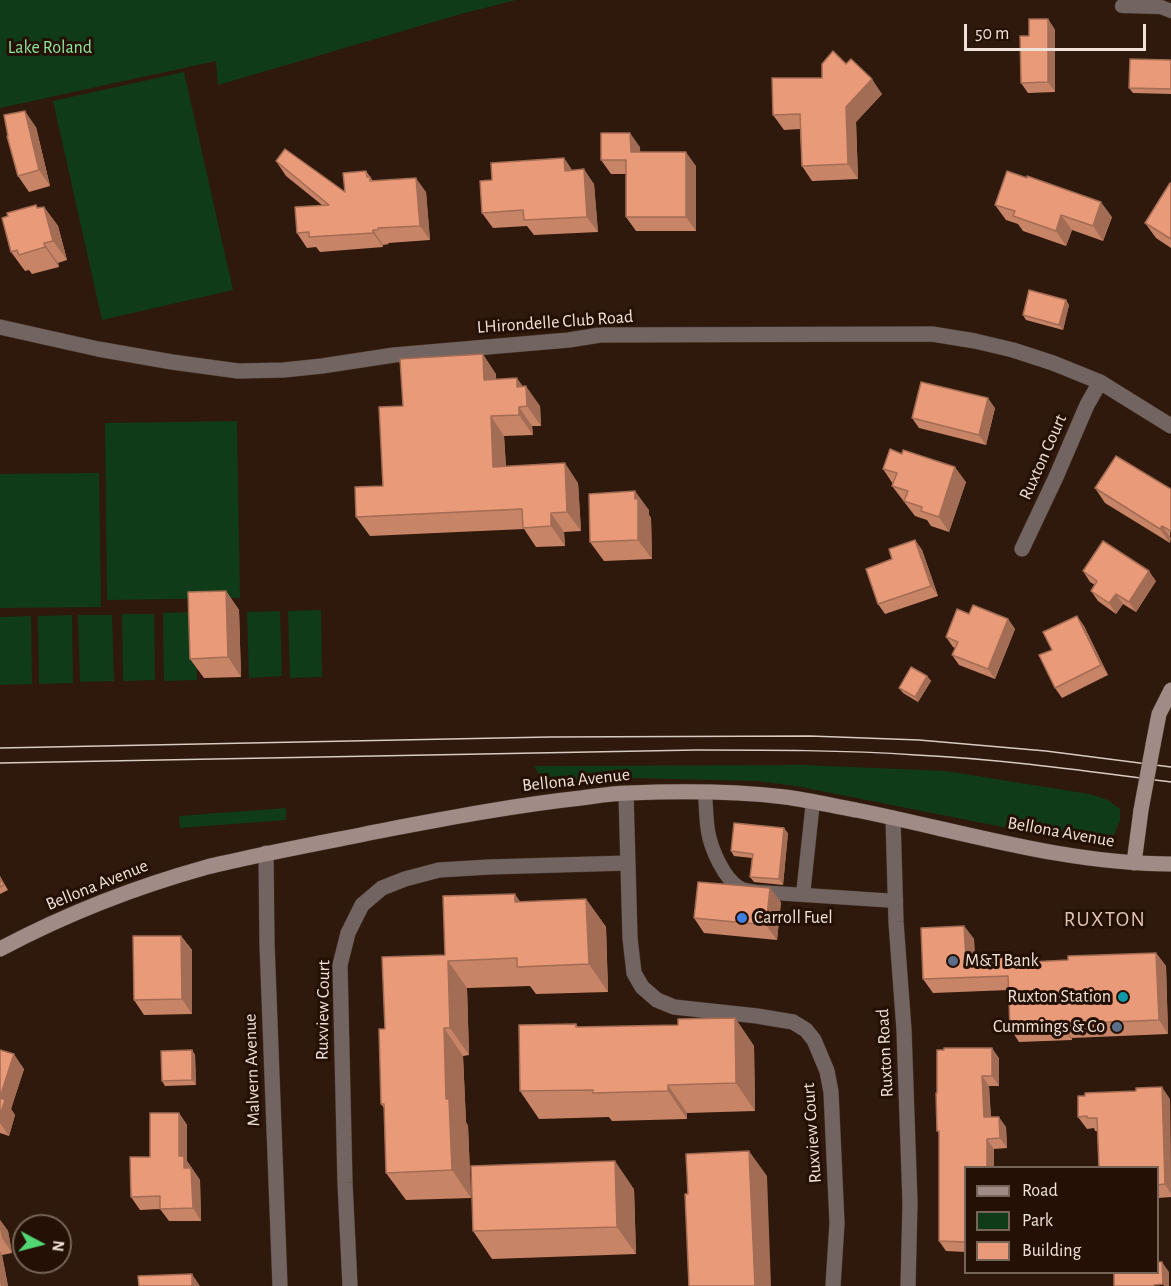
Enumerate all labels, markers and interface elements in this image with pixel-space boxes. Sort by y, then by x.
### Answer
scale bar [967,12,1148,50]
text: 50 m [975,25,1009,43]
park label: Lake Roland [8,37,92,59]
street label: LHirondelle Club Road [476,306,634,338]
street label: Ruxton Court [1015,411,1071,503]
street label: Bellona Avenue [521,764,631,796]
street label: Bellona Avenue [1006,812,1116,852]
street label: Bellona Avenue [43,855,151,915]
place label: Carroll Fuel [754,907,833,929]
district label: RUXTON [1064,907,1146,933]
marker: Carroll Fuel [735,911,749,925]
place label: M&T Bank [965,950,1039,972]
marker: M&T Bank [946,954,960,968]
street label: Ruxview Court [311,960,335,1060]
place label: Ruxton Station [1007,986,1111,1008]
marker: Ruxton Station [1116,990,1130,1004]
street label: Ruxton Road [872,1008,898,1098]
street label: Malvern Avenue [239,1013,265,1127]
place label: Cummings & Co [993,1016,1105,1038]
marker: Cummings & Co [1110,1020,1124,1034]
street label: Ruxview Court [798,1082,826,1184]
legend [964,1166,1159,1274]
text: Road [1022,1182,1058,1200]
text: Park [1022,1212,1053,1230]
north arrow [12,1214,72,1274]
text: N [49,1239,66,1252]
text: Building [1022,1242,1081,1260]

